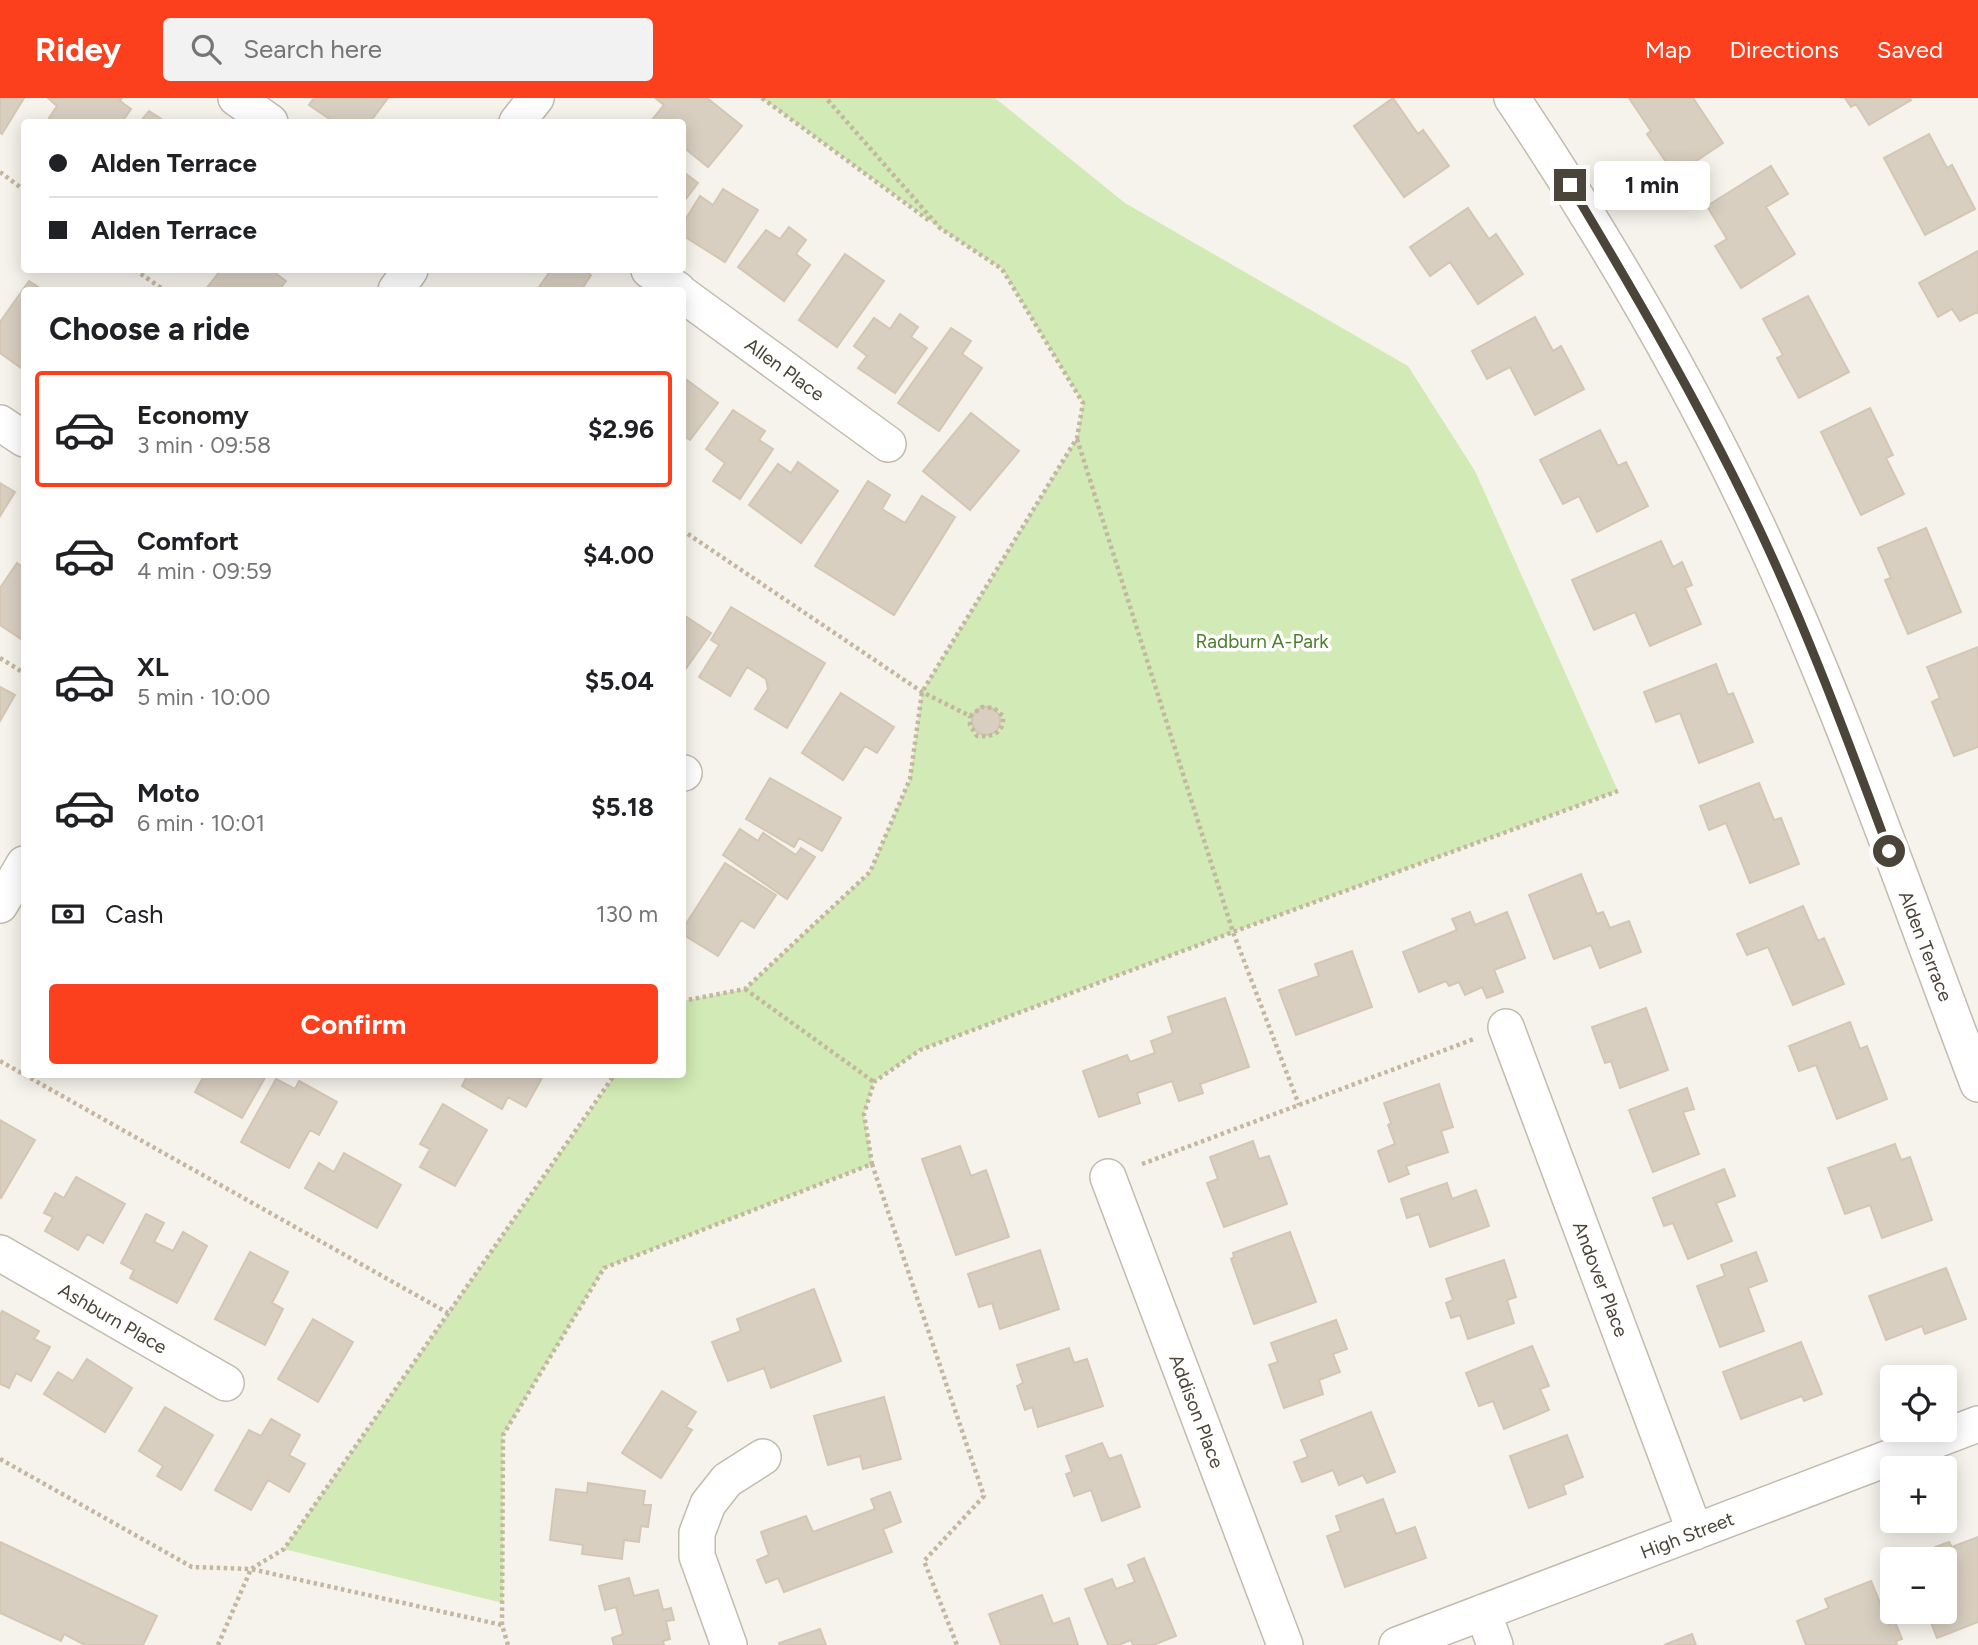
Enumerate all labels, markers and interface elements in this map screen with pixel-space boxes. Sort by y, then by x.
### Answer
search box [163,18,653,81]
text: Ridey [35,30,121,69]
icon: search [187,30,225,68]
text: Search here [243,33,382,65]
text: Map [1645,35,1691,64]
text: Directions [1729,35,1839,64]
text: Saved [1877,35,1943,64]
text: Alden Terrace [91,147,257,179]
callout: 1 min [1594,160,1710,210]
route end [1554,169,1586,201]
text: 1 min [1625,171,1679,199]
text: Alden Terrace [91,214,257,246]
text: Choose a ride [49,310,250,348]
street label: Allen Place [741,333,829,406]
icon: car [53,398,116,461]
text: Economy [137,399,249,431]
text: $2.96 [588,413,654,445]
text: 3 min · 09:58 [137,431,271,459]
icon: car [53,524,116,587]
text: Comfort [137,525,239,557]
text: $4.00 [583,539,654,571]
text: 4 min · 09:59 [137,557,272,585]
park label: Radburn A-Park [1195,630,1329,653]
icon: car [53,650,116,713]
text: XL [137,651,169,683]
text: $5.04 [585,665,654,697]
text: 5 min · 10:00 [137,683,270,711]
icon: car [53,776,116,839]
text: Moto [137,777,200,809]
text: $5.18 [591,791,654,823]
text: 6 min · 10:01 [137,809,265,837]
route start [1873,835,1905,867]
street label: Alden Terrace [1894,888,1957,1005]
icon: cash [49,895,87,933]
text: Cash [105,898,164,930]
text: 130 m [596,900,658,928]
button: Confirm [49,984,658,1064]
street label: Andover Place [1568,1218,1633,1340]
street label: Ashburn Place [54,1278,171,1359]
street label: Addison Place [1164,1351,1229,1471]
map controls [1880,1365,1957,1624]
button: locate [1880,1365,1957,1442]
button: + [1880,1456,1957,1533]
street label: High Street [1637,1507,1737,1564]
button: − [1880,1547,1957,1624]

